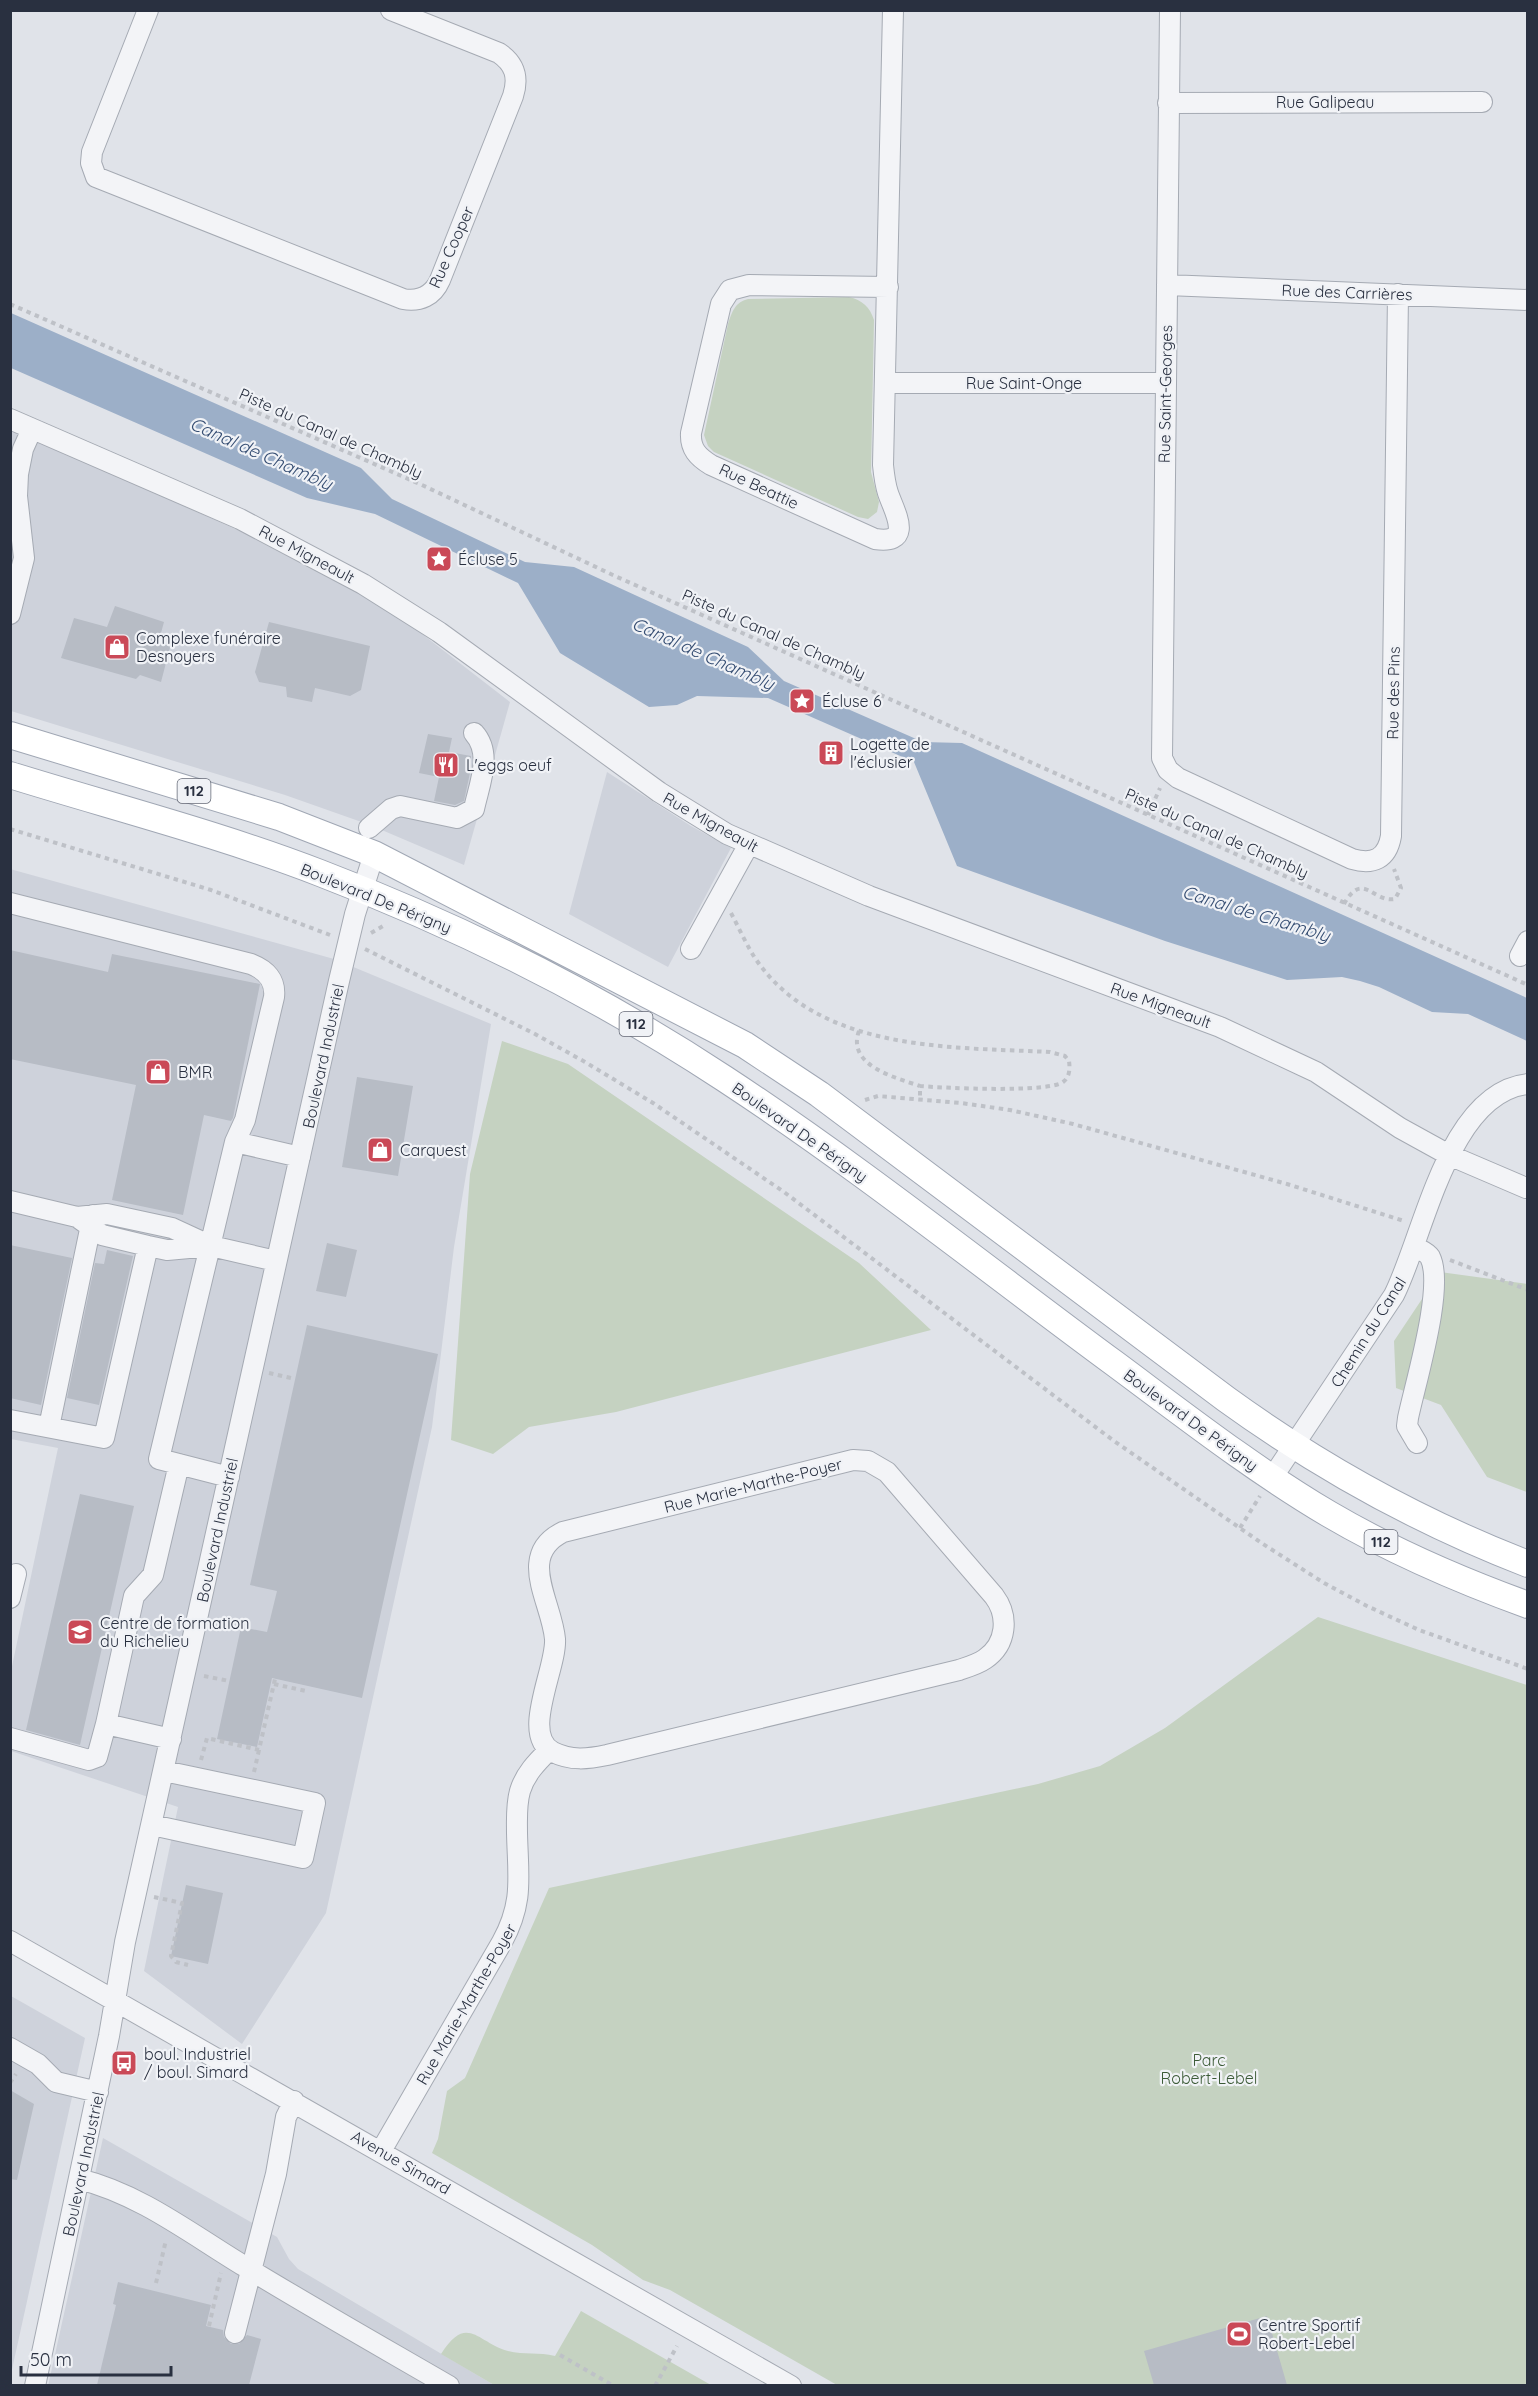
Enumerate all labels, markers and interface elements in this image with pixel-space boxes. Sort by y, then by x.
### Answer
street label: Rue Galipeau [1276,92,1374,112]
street label: Rue Cooper [424,203,478,291]
street label: Rue des Carrières [1281,280,1413,304]
street label: Rue Saint-Georges [1154,325,1176,463]
street label: Rue Saint-Onge [966,373,1082,393]
street label: Piste du Canal de Chambly [236,384,426,482]
water label: Canal de Chambly [187,413,335,495]
street label: Rue Beattie [716,459,802,513]
street label: Rue Migneault [256,520,358,588]
place icon: Écluse 5 [424,544,454,574]
place label: Écluse 5 [458,549,518,569]
street label: Piste du Canal de Chambly [679,585,869,683]
water label: Canal de Chambly [629,613,777,695]
place label: Complexe funéraire Desnoyers [136,628,281,666]
shop icon: Complexe funéraire Desnoyers [102,632,132,662]
street label: Rue des Pins [1382,646,1404,740]
place icon: Écluse 6 [787,686,817,716]
place label: Écluse 6 [822,691,882,711]
place label: Logette de l'éclusier [850,734,930,772]
building icon: Logette de l'éclusier [816,738,846,768]
restaurant icon: L'eggs oeuf [431,750,461,780]
place label: L'eggs oeuf [466,755,552,775]
road number: 112 [178,779,210,803]
street label: Piste du Canal de Chambly [1122,783,1312,883]
street label: Rue Migneault [660,788,762,856]
street label: Boulevard De Périgny [298,859,454,937]
water label: Canal de Chambly [1179,880,1335,947]
street label: Rue Migneault [1108,978,1214,1032]
street label: Boulevard Industriel [298,982,348,1130]
road number: 112 [620,1012,652,1036]
shop icon: BMR [143,1057,173,1087]
place label: BMR [178,1062,212,1082]
street label: Boulevard De Périgny [728,1078,872,1186]
shop icon: Carquest [365,1135,395,1165]
place label: Carquest [400,1140,467,1160]
street label: Chemin du Canal [1326,1273,1410,1391]
street label: Boulevard De Périgny [1120,1365,1262,1475]
street label: Rue Marie-Marthe-Poyer [662,1453,844,1517]
street label: Boulevard Industriel [192,1456,242,1604]
road number: 112 [1364,1530,1398,1554]
place label: Centre de formation du Richelieu [100,1613,250,1651]
school or university icon: Centre de formation du Richelieu [65,1617,95,1647]
street label: Rue Marie-Marthe-Poyer [412,1920,520,2088]
place label: boul. Industriel / boul. Simard [144,2044,251,2082]
bus stop icon: boul. Industriel / boul. Simard [109,2048,139,2078]
park label: Parc Robert-Lebel [1161,2050,1257,2088]
street label: Boulevard Industriel [58,2090,108,2238]
street label: Avenue Simard [348,2126,454,2198]
place label: Centre Sportif Robert-Lebel [1258,2315,1361,2353]
sports icon: Centre Sportif Robert-Lebel [1224,2319,1254,2349]
scale bar [21,2339,171,2377]
text: 50 m [30,2348,72,2371]

